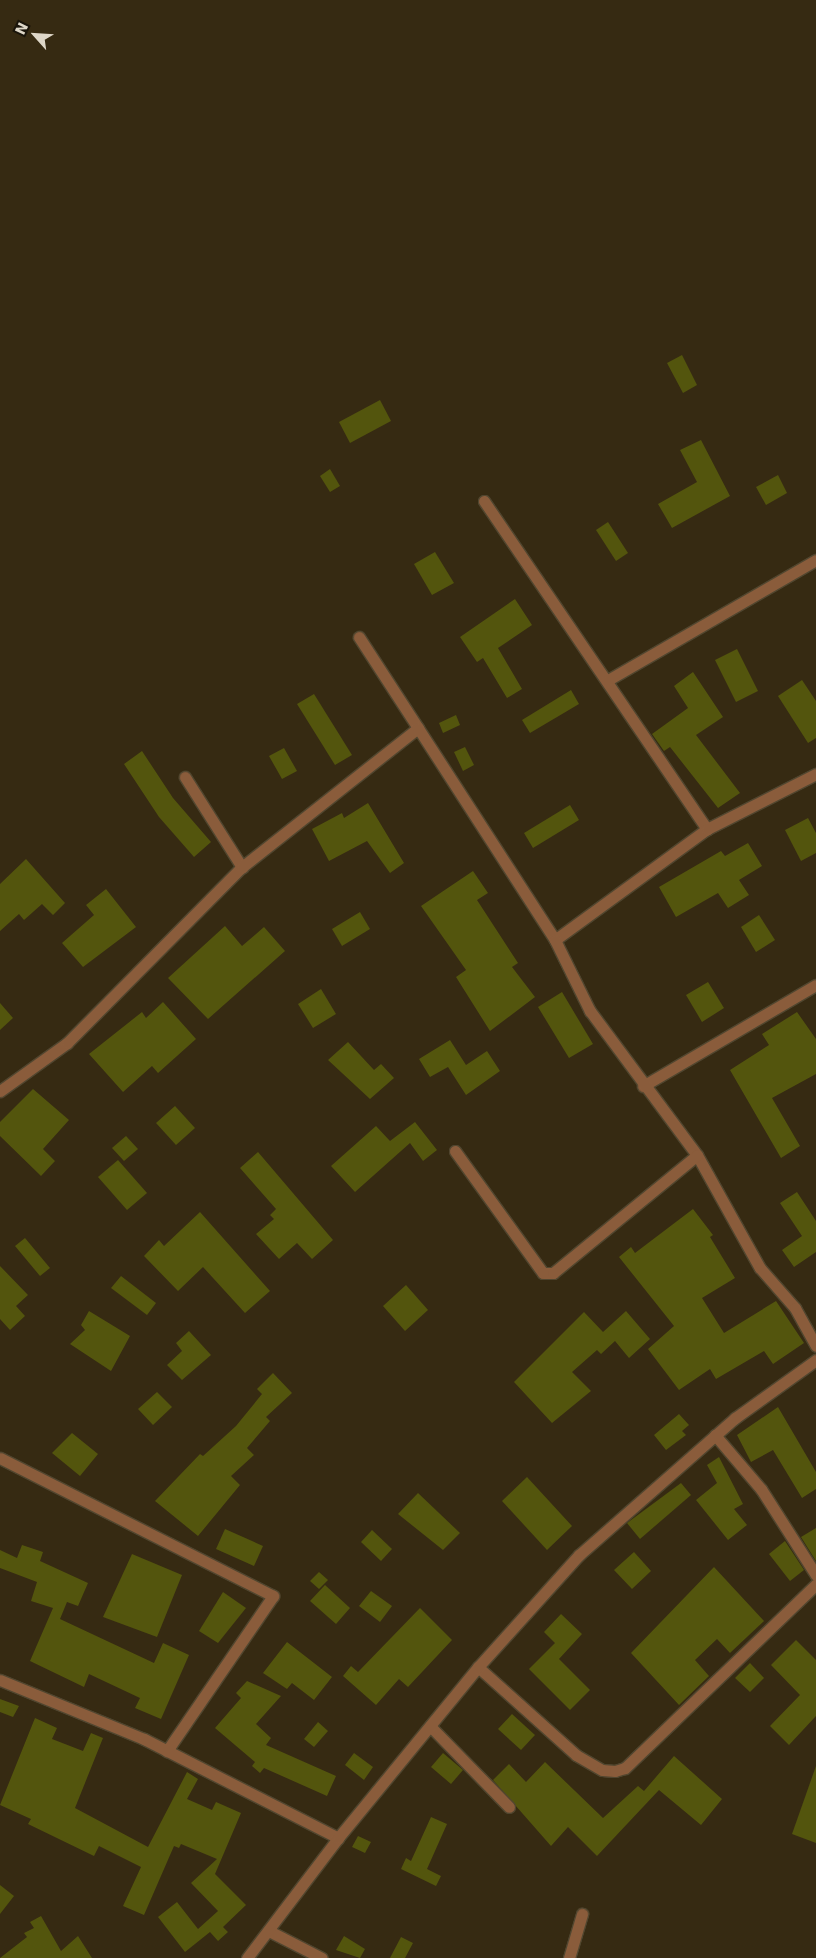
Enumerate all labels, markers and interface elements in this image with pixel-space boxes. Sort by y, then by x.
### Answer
north arrow [10,10,60,60]
text: N [12,20,31,37]

